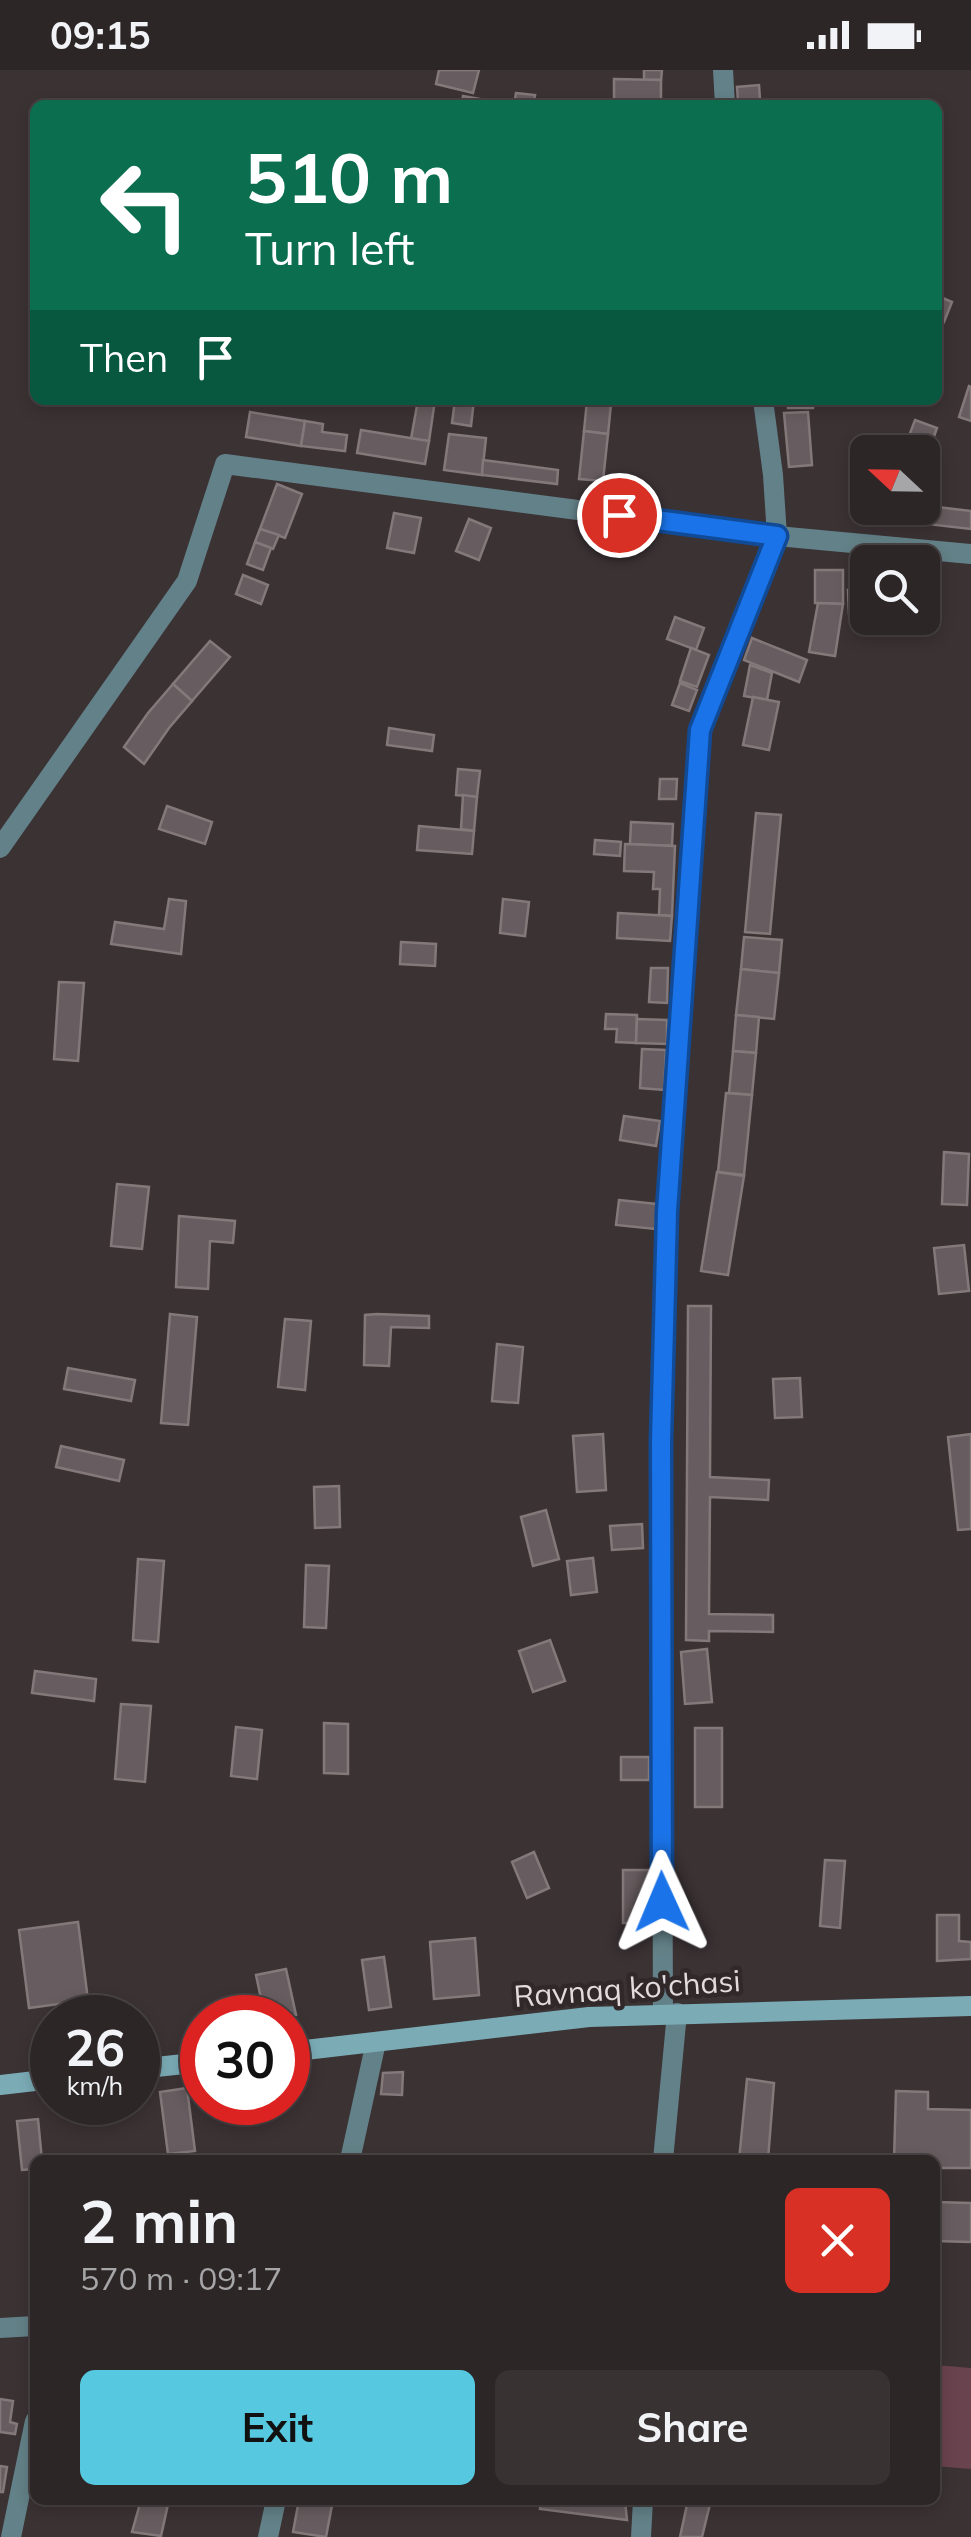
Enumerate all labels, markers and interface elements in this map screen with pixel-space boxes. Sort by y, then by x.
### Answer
text: 09:15 [50,11,151,59]
text: 510 m [245,133,453,221]
icon: left [80,140,210,270]
text: Turn left [245,220,414,276]
icon: arrive [188,330,243,385]
text: Then [80,334,168,382]
north arrow [850,435,940,525]
map controls [850,435,940,635]
pin [577,473,662,558]
icon: arrive [592,488,647,543]
button: search [850,545,940,635]
position arrow [610,1850,714,1954]
street label: Ravnaq ko'chasi [512,1961,742,2015]
speed limit sign: 30 [180,1995,310,2125]
text: 26 [65,2016,125,2079]
text: km/h [67,2070,123,2101]
text: 2 min [80,2183,238,2258]
button: close [785,2188,890,2293]
text: 570 m · 09:17 [80,2258,282,2298]
button: Exit [80,2370,475,2485]
button: Share [495,2370,890,2485]

